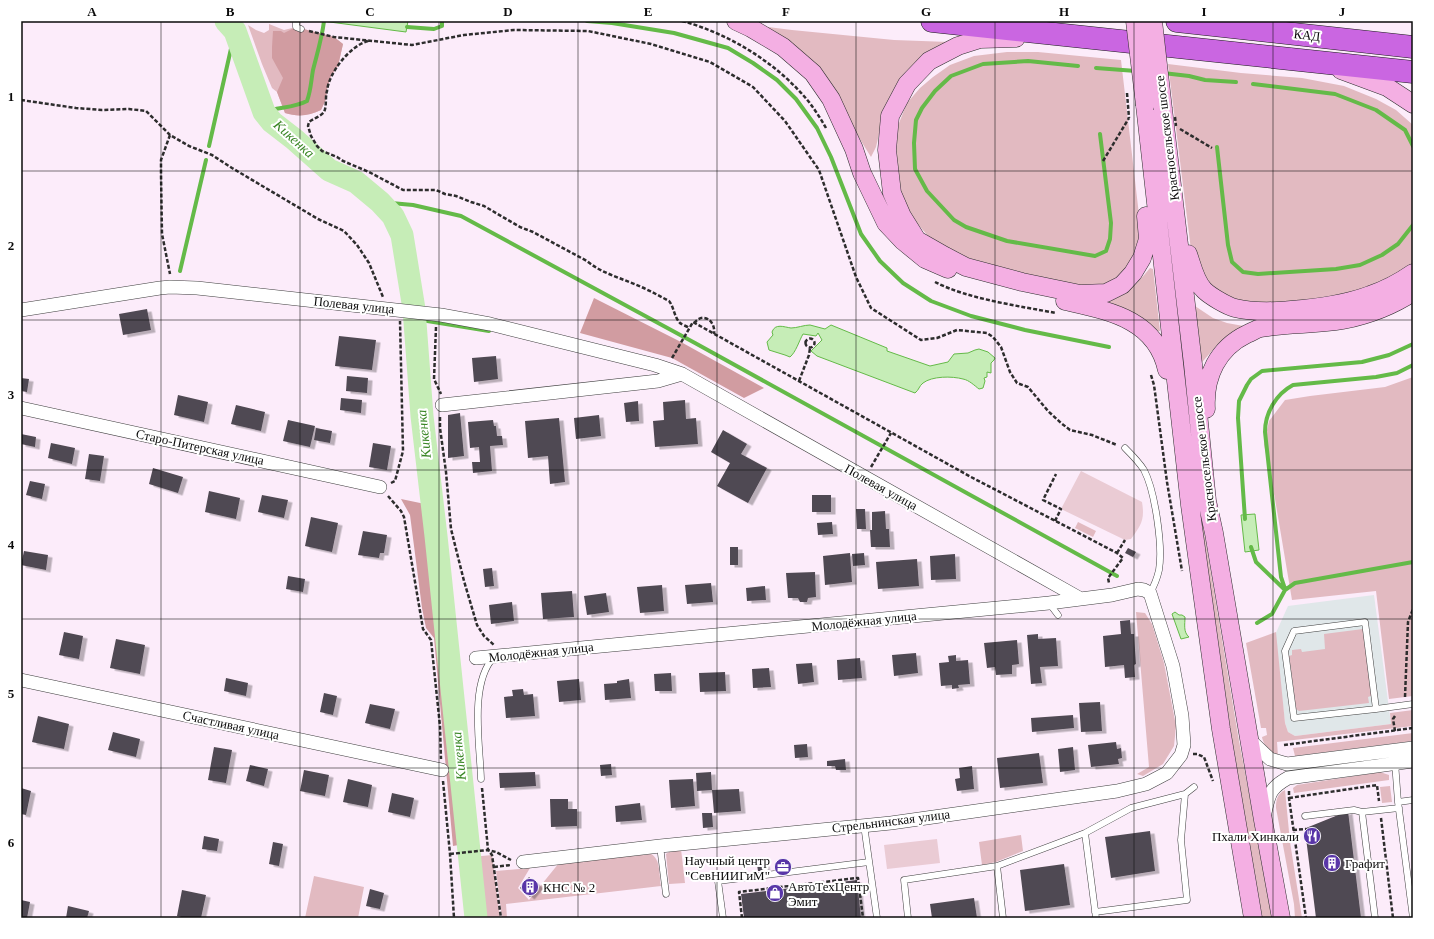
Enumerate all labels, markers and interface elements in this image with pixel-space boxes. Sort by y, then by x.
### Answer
text: A [87,4,97,19]
text: B [226,4,235,19]
text: C [365,4,375,19]
text: D [503,4,513,19]
text: E [644,4,652,19]
text: F [782,4,790,19]
text: G [921,4,931,19]
text: H [1059,4,1069,19]
text: I [1201,4,1207,19]
text: J [1339,4,1346,19]
street label: КАД [1293,26,1321,44]
street label: Красносельское шоссе [1152,74,1182,201]
text: 1 [8,89,14,104]
water label: Кикенка [270,116,317,161]
text: 2 [8,238,14,253]
street label: Полевая улица [313,293,395,317]
text: 3 [8,387,15,402]
street label: Красносельское шоссе [1189,395,1219,522]
water label: Кикенка [414,409,434,460]
street label: Старо-Питерская улица [135,426,266,468]
street label: Полевая улица [842,461,920,513]
text: 4 [8,537,15,552]
street label: Молодёжная улица [811,608,918,634]
street label: Молодёжная улица [488,639,595,665]
text: 5 [8,686,15,701]
street label: Счастливая улица [181,707,281,743]
water label: Кикенка [449,731,469,782]
street label: Стрельнинская улица [831,806,951,836]
restaurant icon: Пхали Хинкали [1302,826,1322,846]
place label: Пхали Хинкали [1212,829,1299,844]
text: 6 [8,835,15,850]
place label: Научный центр "СевНИИГиМ" [685,853,770,883]
building icon: Графит [1322,853,1342,873]
place label: Графит [1345,856,1385,871]
office icon: Научный центр "СевНИИГиМ" [773,857,793,877]
building icon: КНС № 2 [520,877,540,897]
place label: АвтоТехЦентр Эмит [788,879,869,909]
place label: КНС № 2 [543,880,595,895]
shop icon: АвтоТехЦентр Эмит [765,883,785,903]

